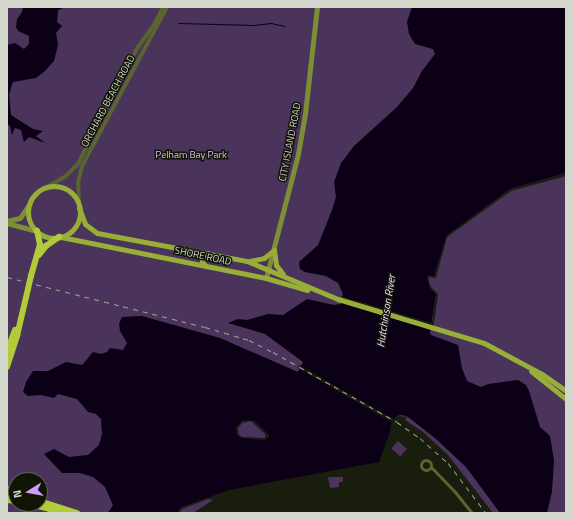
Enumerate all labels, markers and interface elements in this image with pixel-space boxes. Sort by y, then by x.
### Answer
street label: ORCHARD BEACH ROAD [79,53,137,149]
street label: CITY ISLAND ROAD [276,102,304,182]
park label: Pelham Bay Park [155,149,227,161]
street label: SHORE ROAD [174,244,232,268]
water label: Hutchinson River [374,274,398,348]
north arrow [8,472,48,512]
text: N [9,489,26,499]

